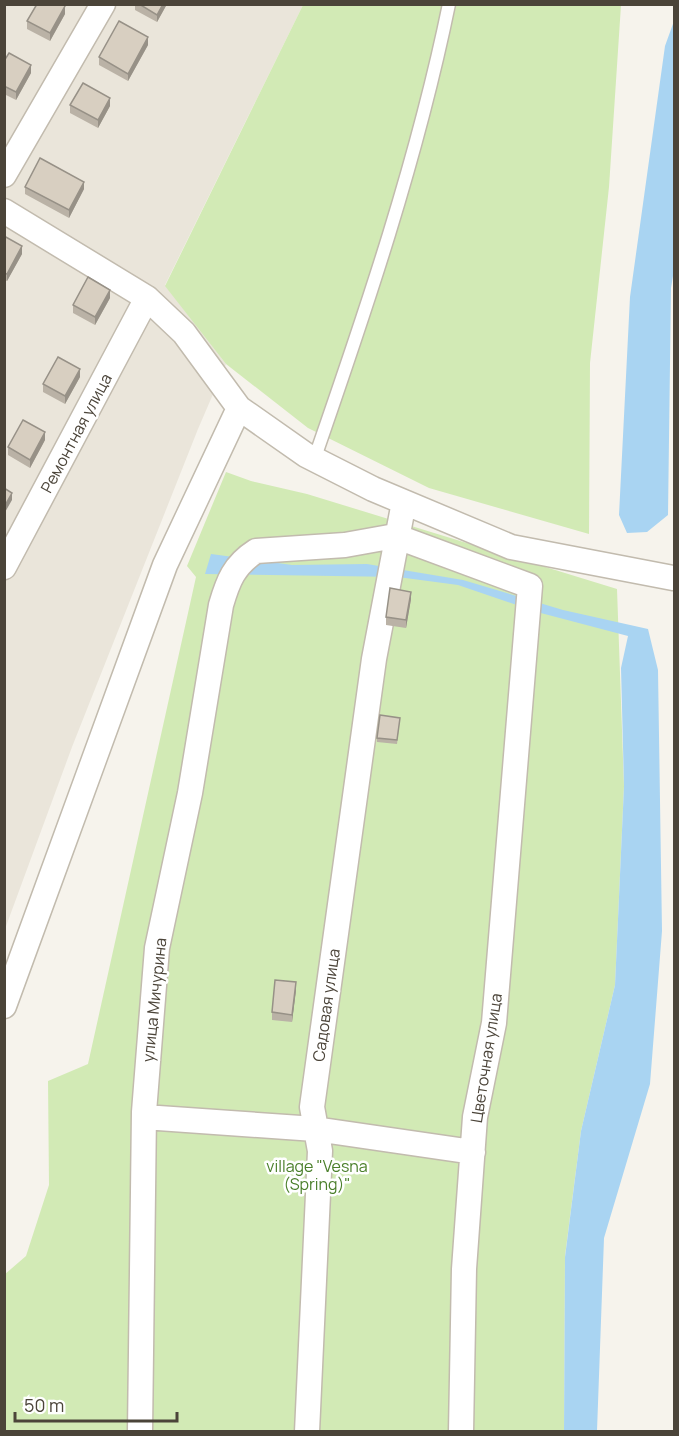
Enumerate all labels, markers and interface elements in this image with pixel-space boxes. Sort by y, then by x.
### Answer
street label: Ремонтная улица [35,369,117,497]
street label: улица Мичурина [137,937,171,1063]
street label: Садовая улица [307,947,345,1063]
street label: Цветочная улица [465,992,507,1124]
park label: village "Vesna (Spring)" [266,1155,368,1195]
scale bar [15,1385,177,1423]
text: 50 m [24,1393,64,1417]

